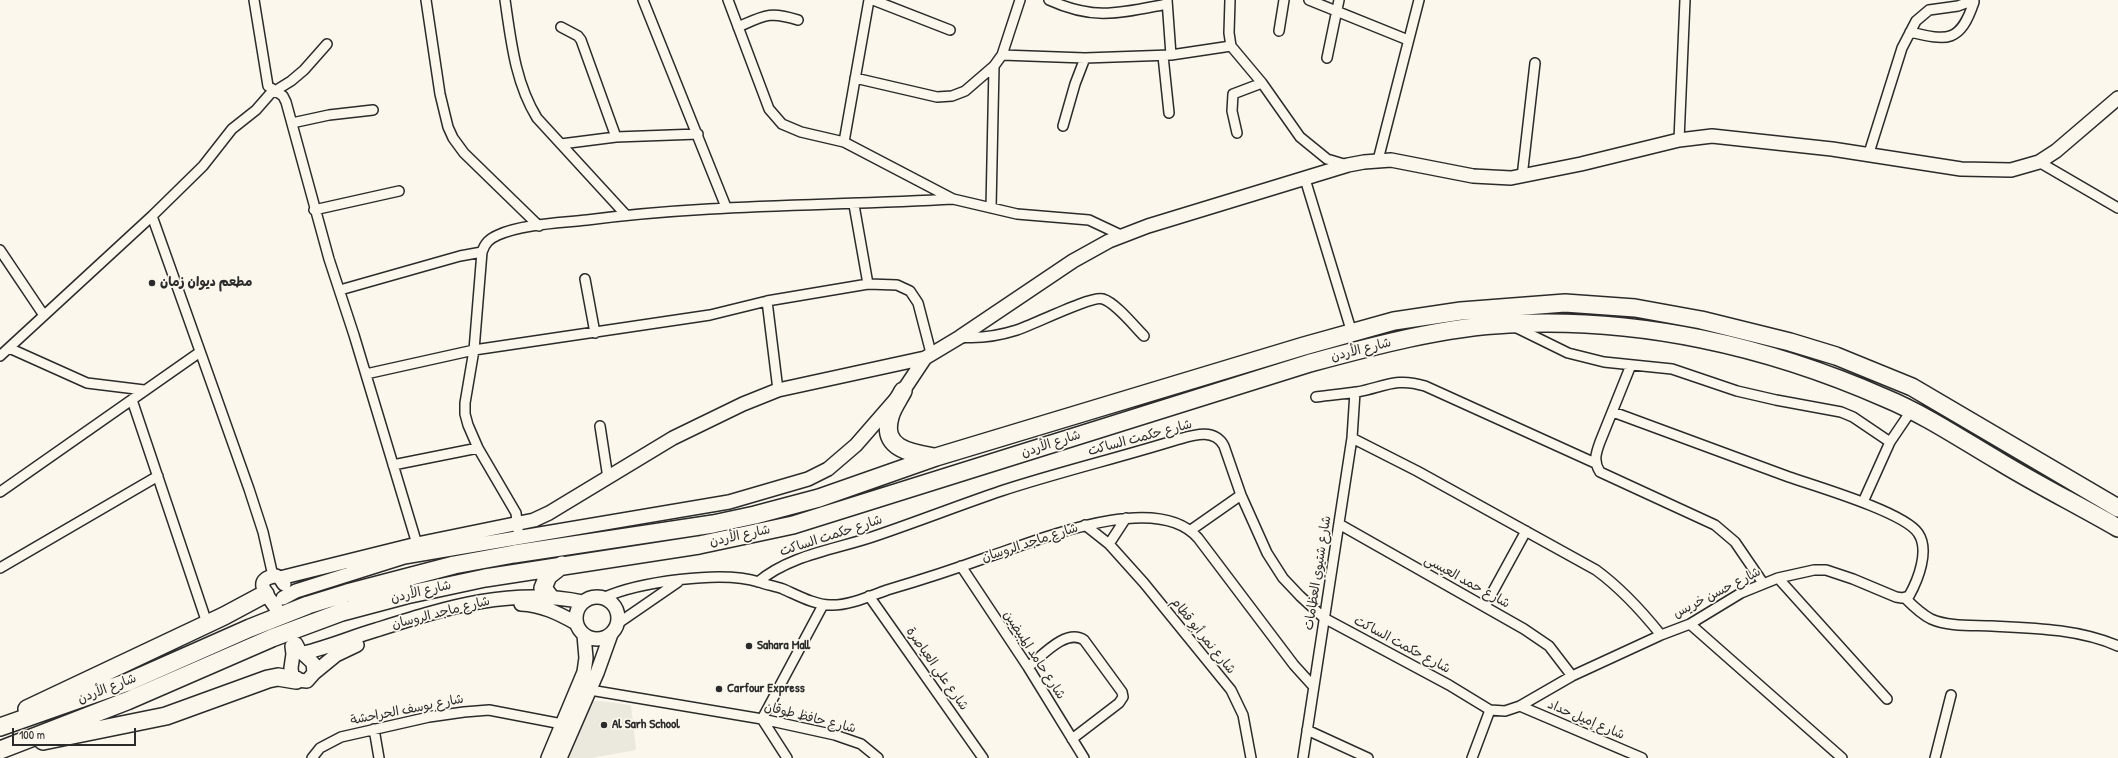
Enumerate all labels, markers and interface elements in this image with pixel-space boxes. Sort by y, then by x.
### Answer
place label: مطعم ديوان زمان [160,275,252,291]
marker: مطعم ديوان زمان [147,278,157,288]
street label: شارع الأردن [1329,335,1393,365]
street label: شارع حكمت الساكت [1086,417,1194,459]
street label: شارع الأردن [1019,427,1083,461]
street label: شارع حكمت الساكت [778,512,884,560]
street label: شارع شتيوي العظامات [1301,515,1335,631]
street label: شارع ماجد الروسان [980,520,1080,566]
street label: شارع الأردن [708,522,772,550]
street label: شارع حمد العيسى [1421,552,1513,612]
street label: شارع حسن خريس [1671,564,1763,622]
street label: شارع الأردن [389,577,453,607]
street label: شارع ماجد الروسان [390,593,492,633]
street label: شارع نمر أبو قطام [1167,595,1239,677]
street label: شارع حامد المبيضين [1000,608,1068,702]
street label: شارع حكمت الساكت [1351,613,1453,677]
street label: شارع علي العياصرة [903,624,971,714]
place label: Sahara Mall [757,638,810,654]
marker: Sahara Mall [744,641,754,651]
street label: شارع الأردن [75,671,139,707]
place label: Carfour Express [727,681,805,697]
marker: Carfour Express [714,684,724,694]
street label: شارع يوسف الحراحشة [349,691,465,729]
street label: شارع إميل حداد [1545,697,1627,743]
street label: شارع حافظ طوقان [762,699,858,737]
place label: Al Sarh School [612,717,680,733]
scale bar [14,720,138,746]
marker: Al Sarh School [599,720,609,730]
text: 100 m [19,726,45,743]

